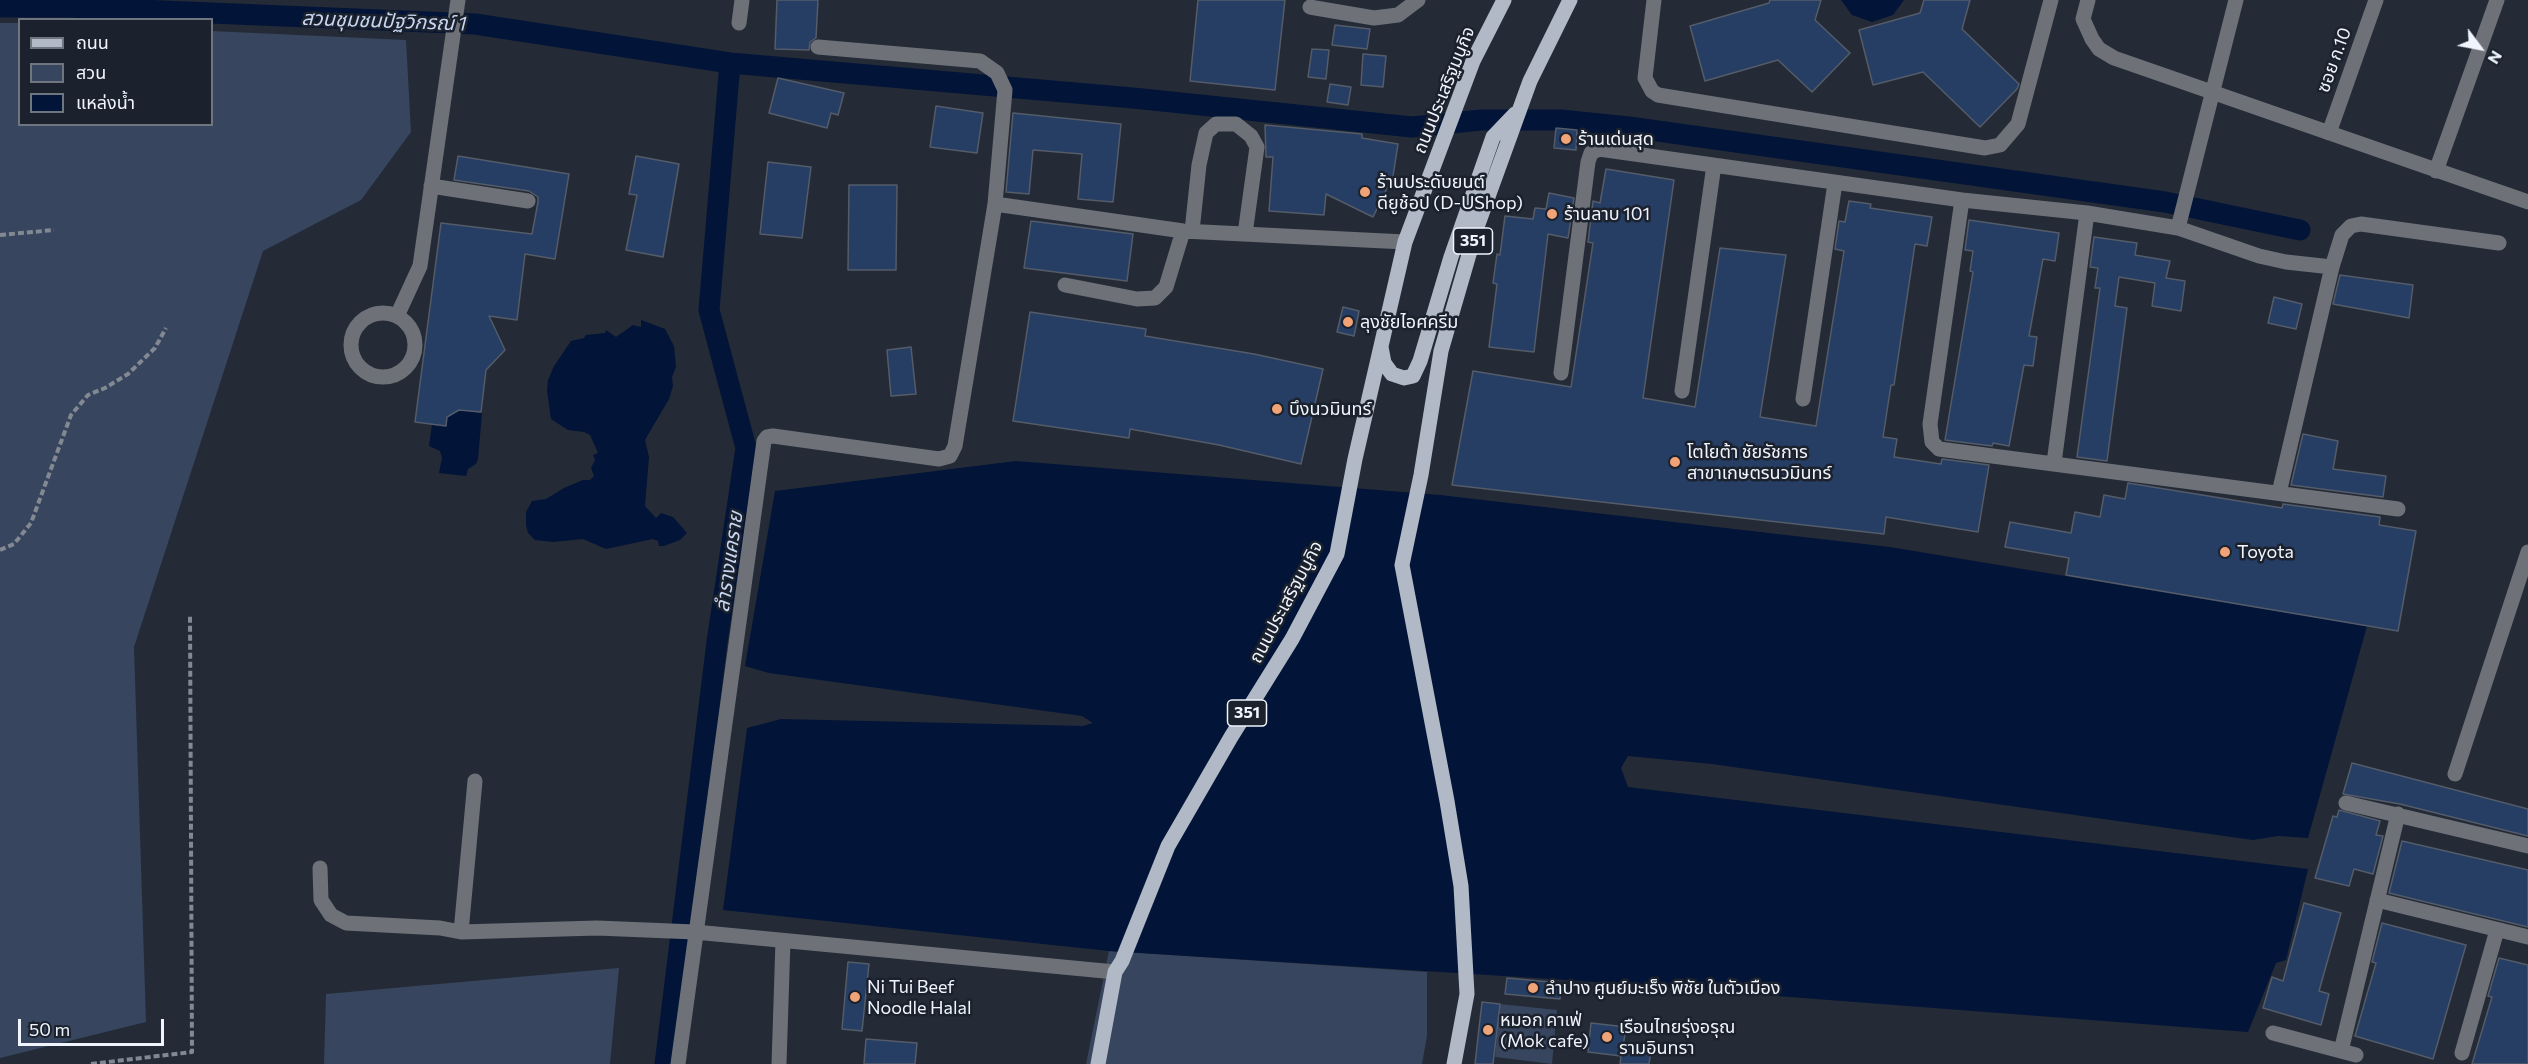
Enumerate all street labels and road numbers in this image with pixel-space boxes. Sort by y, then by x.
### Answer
street label: ถนนประเสริฐมนูกิจ [1409,23,1479,157]
street label: ซอย ก.10 [2312,25,2356,95]
road number: 351 [1454,228,1492,254]
street label: ถนนประเสริฐมนูกิจ [1245,537,1327,667]
road number: 351 [1228,700,1266,726]

